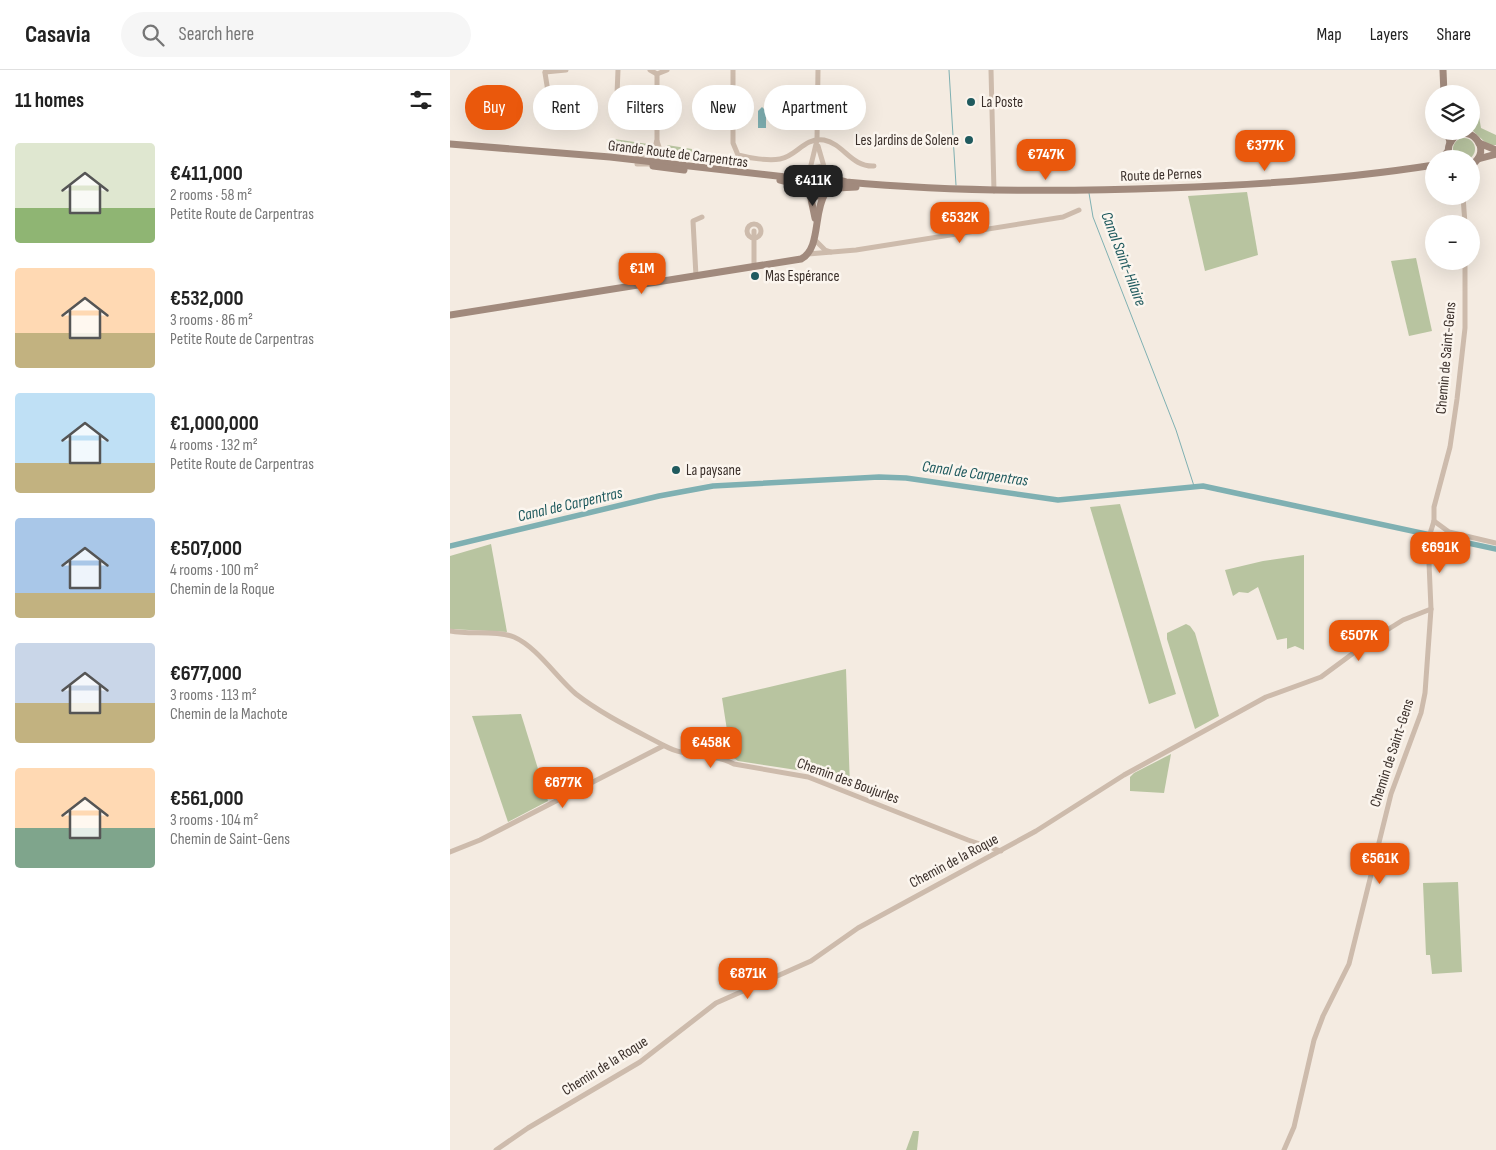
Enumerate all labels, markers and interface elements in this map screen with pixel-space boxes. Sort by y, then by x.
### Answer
search box [121,12,471,57]
text: Casavia [25,20,91,49]
icon: search [139,21,167,49]
text: Search here [179,23,254,46]
text: Map [1317,24,1342,45]
text: Layers [1370,24,1409,45]
text: Share [1437,24,1471,45]
chip: Buy [465,85,523,130]
chip: Rent [533,85,598,130]
chip: Filters [608,85,682,130]
chip: New [692,85,754,130]
chip: Apartment [764,85,866,130]
map controls [1425,85,1480,270]
button: layers [1425,85,1480,140]
icon: filters [407,86,435,114]
text: 11 homes [15,88,84,113]
place label: La Poste [981,93,1023,112]
marker: La Poste [965,96,977,108]
pin: €377K [1230,129,1300,172]
place label: Les Jardins de Solene [855,131,959,150]
marker: Les Jardins de Solene [963,134,975,146]
street label: Grande Route de Carpentras [607,136,749,172]
text: €377K [1246,136,1284,155]
pin: €747K [1011,138,1081,181]
text: €747K [1028,145,1064,164]
button: + [1425,150,1480,205]
text: €411,000 [170,161,243,186]
icon: home [55,163,115,223]
pin: €411K [778,164,848,207]
street label: Route de Pernes [1120,164,1202,186]
text: €411K [795,171,831,190]
text: 2 rooms · 58 m² [170,186,252,205]
pin: €532K [925,202,995,244]
text: Petite Route de Carpentras [170,205,314,224]
text: €532K [941,208,979,227]
water label: Canal Saint-Hilaire [1096,209,1150,309]
button: − [1425,215,1480,270]
pin: €1M [618,252,666,295]
text: €1M [630,259,654,278]
place label: Mas Espérance [765,267,840,286]
marker: Mas Espérance [749,270,761,282]
text: €532,000 [170,286,243,311]
icon: home [55,288,115,348]
street label: Chemin de Saint-Gens [1432,301,1460,415]
text: 3 rooms · 86 m² [170,311,253,330]
text: Petite Route de Carpentras [170,330,314,349]
text: €1,000,000 [170,411,259,436]
icon: home [55,413,115,473]
text: 4 rooms · 132 m² [170,436,258,455]
text: Petite Route de Carpentras [170,455,314,474]
water label: Canal de Carpentras [921,457,1030,491]
place label: La paysane [686,461,741,480]
marker: La paysane [670,464,682,476]
water label: Canal de Carpentras [516,484,625,526]
pin: €691K [1405,532,1475,574]
text: €507,000 [170,536,242,561]
icon: home [55,538,115,598]
text: €691K [1421,538,1459,557]
text: 4 rooms · 100 m² [170,561,259,580]
text: Chemin de la Roque [170,580,275,599]
pin: €507K [1324,620,1394,662]
text: €507K [1340,626,1378,645]
text: €677,000 [170,661,242,686]
icon: home [55,663,115,723]
text: 3 rooms · 113 m² [170,686,257,705]
street label: Chemin de Saint-Gens [1366,697,1418,809]
text: Chemin de la Machote [170,705,288,724]
pin: €458K [676,726,746,769]
text: €458K [692,733,730,752]
street label: Chemin des Boujurles [794,754,902,808]
pin: €677K [528,766,598,809]
text: €677K [544,773,582,792]
text: €561,000 [170,786,243,811]
icon: home [55,788,115,848]
text: 3 rooms · 104 m² [170,811,258,830]
text: Chemin de Saint-Gens [170,830,290,849]
street label: Chemin de la Roque [906,830,1002,892]
pin: €561K [1345,842,1415,885]
text: €561K [1361,849,1399,868]
pin: €871K [713,958,783,1000]
text: €871K [729,964,767,983]
street label: Chemin de la Roque [558,1032,652,1100]

